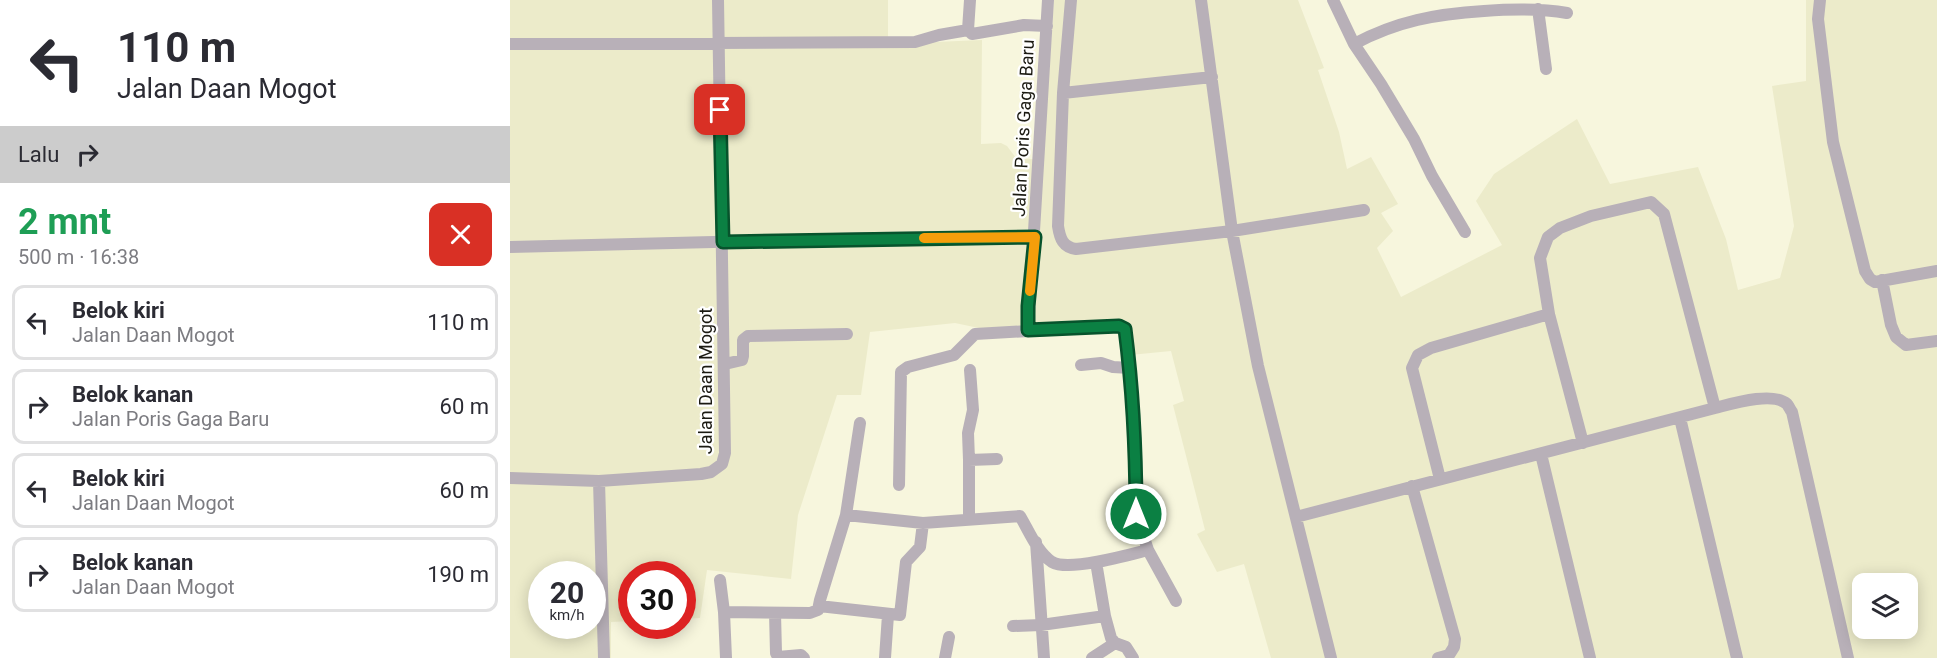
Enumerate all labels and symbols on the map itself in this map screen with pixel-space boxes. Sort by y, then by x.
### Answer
street label: Jalan Poris Gaga Baru [1008,39,1038,217]
pin [694,84,745,135]
street label: Jalan Daan Mogot [695,308,716,454]
position arrow [1104,482,1168,546]
speed limit sign: 30 [618,561,696,639]

